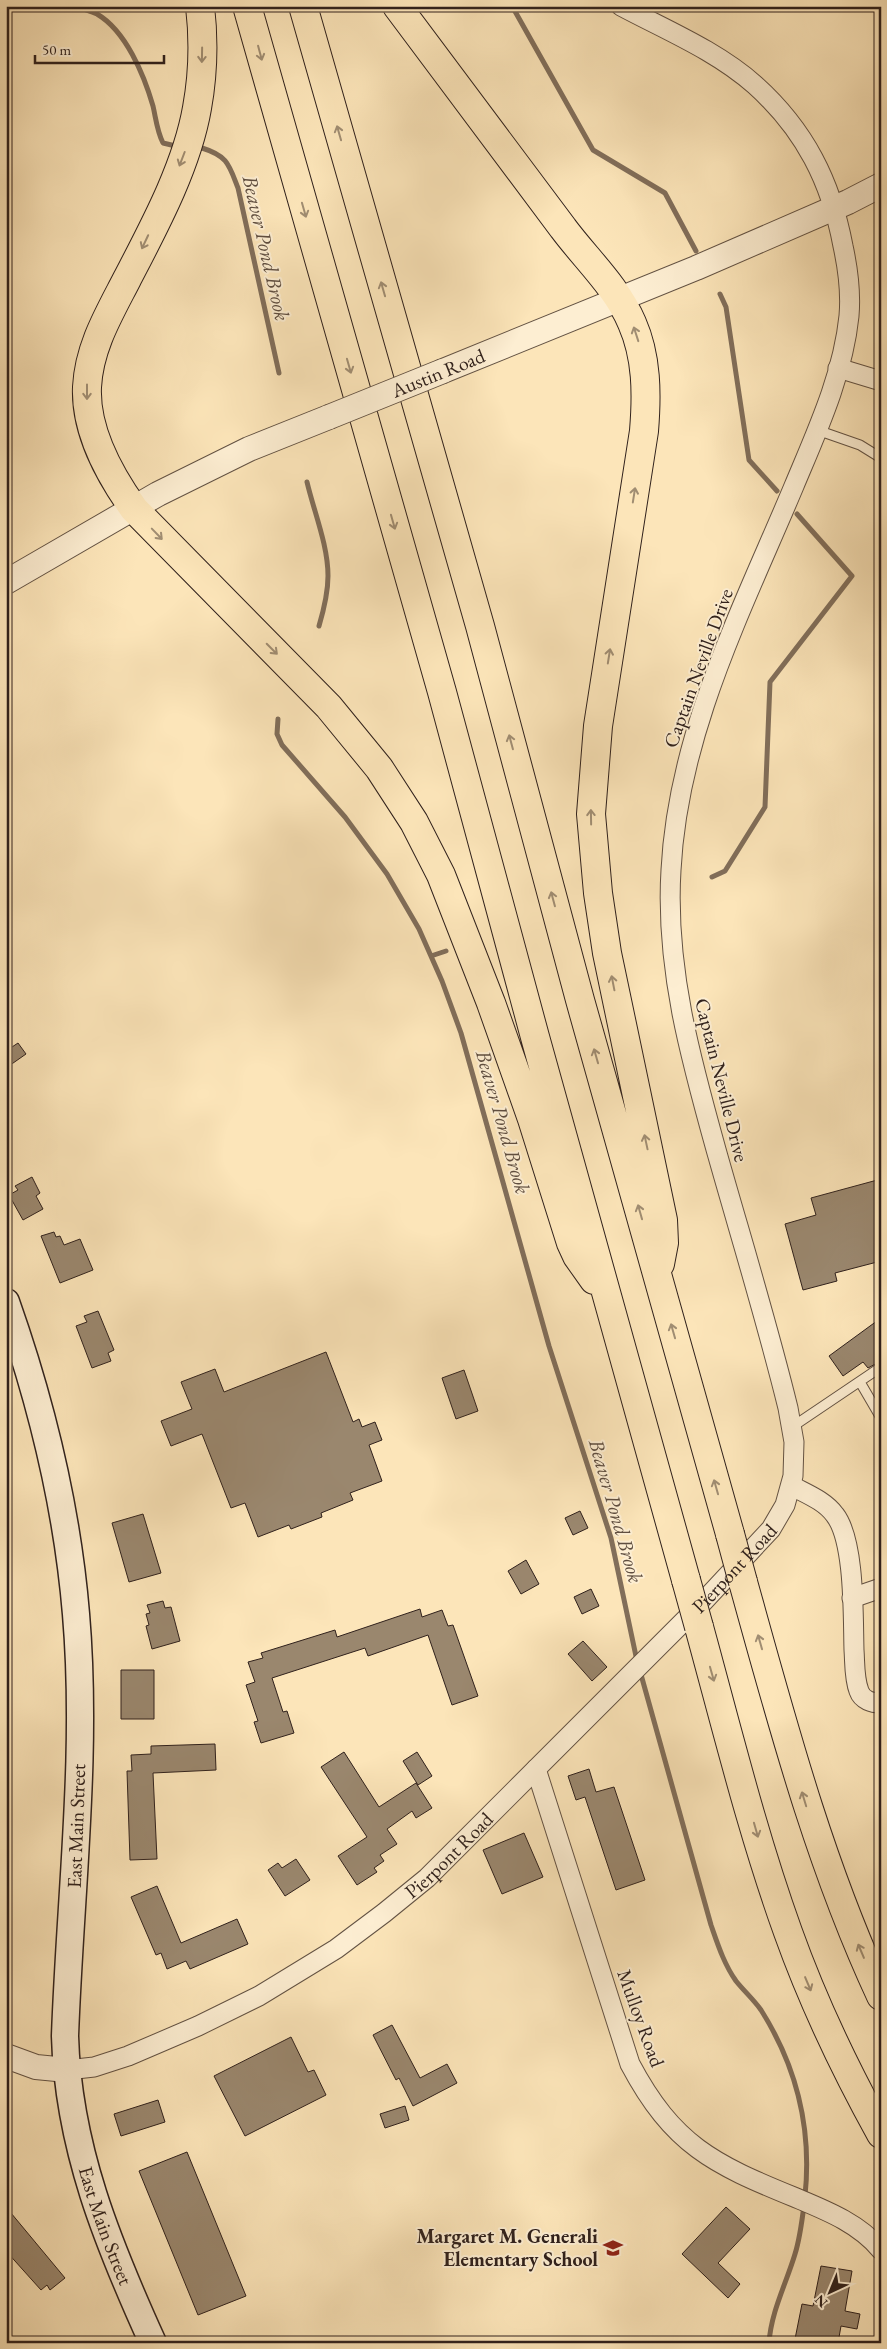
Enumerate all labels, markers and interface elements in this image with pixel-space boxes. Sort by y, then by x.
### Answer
scale bar [35,32,164,64]
text: 50 m [42,40,71,59]
one-way arrow [256,45,265,61]
one-way arrow [197,46,207,63]
one-way arrow [333,125,343,141]
one-way arrow [177,151,186,167]
water label: Beaver Pond Brook [236,172,296,324]
one-way arrow [300,201,309,217]
one-way arrow [140,234,149,249]
one-way arrow [378,281,388,297]
one-way arrow [631,327,641,343]
street label: Austin Road [387,342,489,404]
one-way arrow [344,358,354,374]
one-way arrow [82,383,92,399]
one-way arrow [630,487,640,503]
one-way arrow [389,514,399,530]
one-way arrow [151,528,163,541]
street label: Captain Neville Drive [657,585,739,751]
one-way arrow [266,642,278,654]
one-way arrow [604,648,614,664]
one-way arrow [506,734,515,750]
one-way arrow [587,809,596,825]
one-way arrow [548,891,557,907]
one-way arrow [608,976,617,992]
street label: Captain Neville Drive [689,995,755,1165]
water label: Beaver Pond Brook [470,1046,537,1197]
one-way arrow [590,1048,600,1064]
one-way arrow [641,1135,651,1151]
one-way arrow [634,1205,644,1221]
one-way arrow [667,1323,677,1339]
water label: Beaver Pond Brook [583,1435,650,1586]
one-way arrow [711,1480,721,1496]
street label: Pierpont Road [686,1517,783,1619]
one-way arrow [754,1635,764,1651]
one-way arrow [708,1665,718,1681]
street label: East Main Street [61,1763,91,1889]
one-way arrow [799,1791,809,1807]
street label: Pierpont Road [399,1806,499,1904]
one-way arrow [751,1822,761,1838]
one-way arrow [855,1944,865,1959]
street label: Mulloy Road [611,1966,671,2071]
one-way arrow [804,1976,814,1991]
street label: East Main Street [73,2163,139,2290]
place label: Margaret M. Generali Elementary School [417,2223,598,2272]
school or university icon: Margaret M. Generali Elementary School [602,2237,624,2259]
north arrow [804,2266,854,2316]
text: N [810,2290,831,2312]

